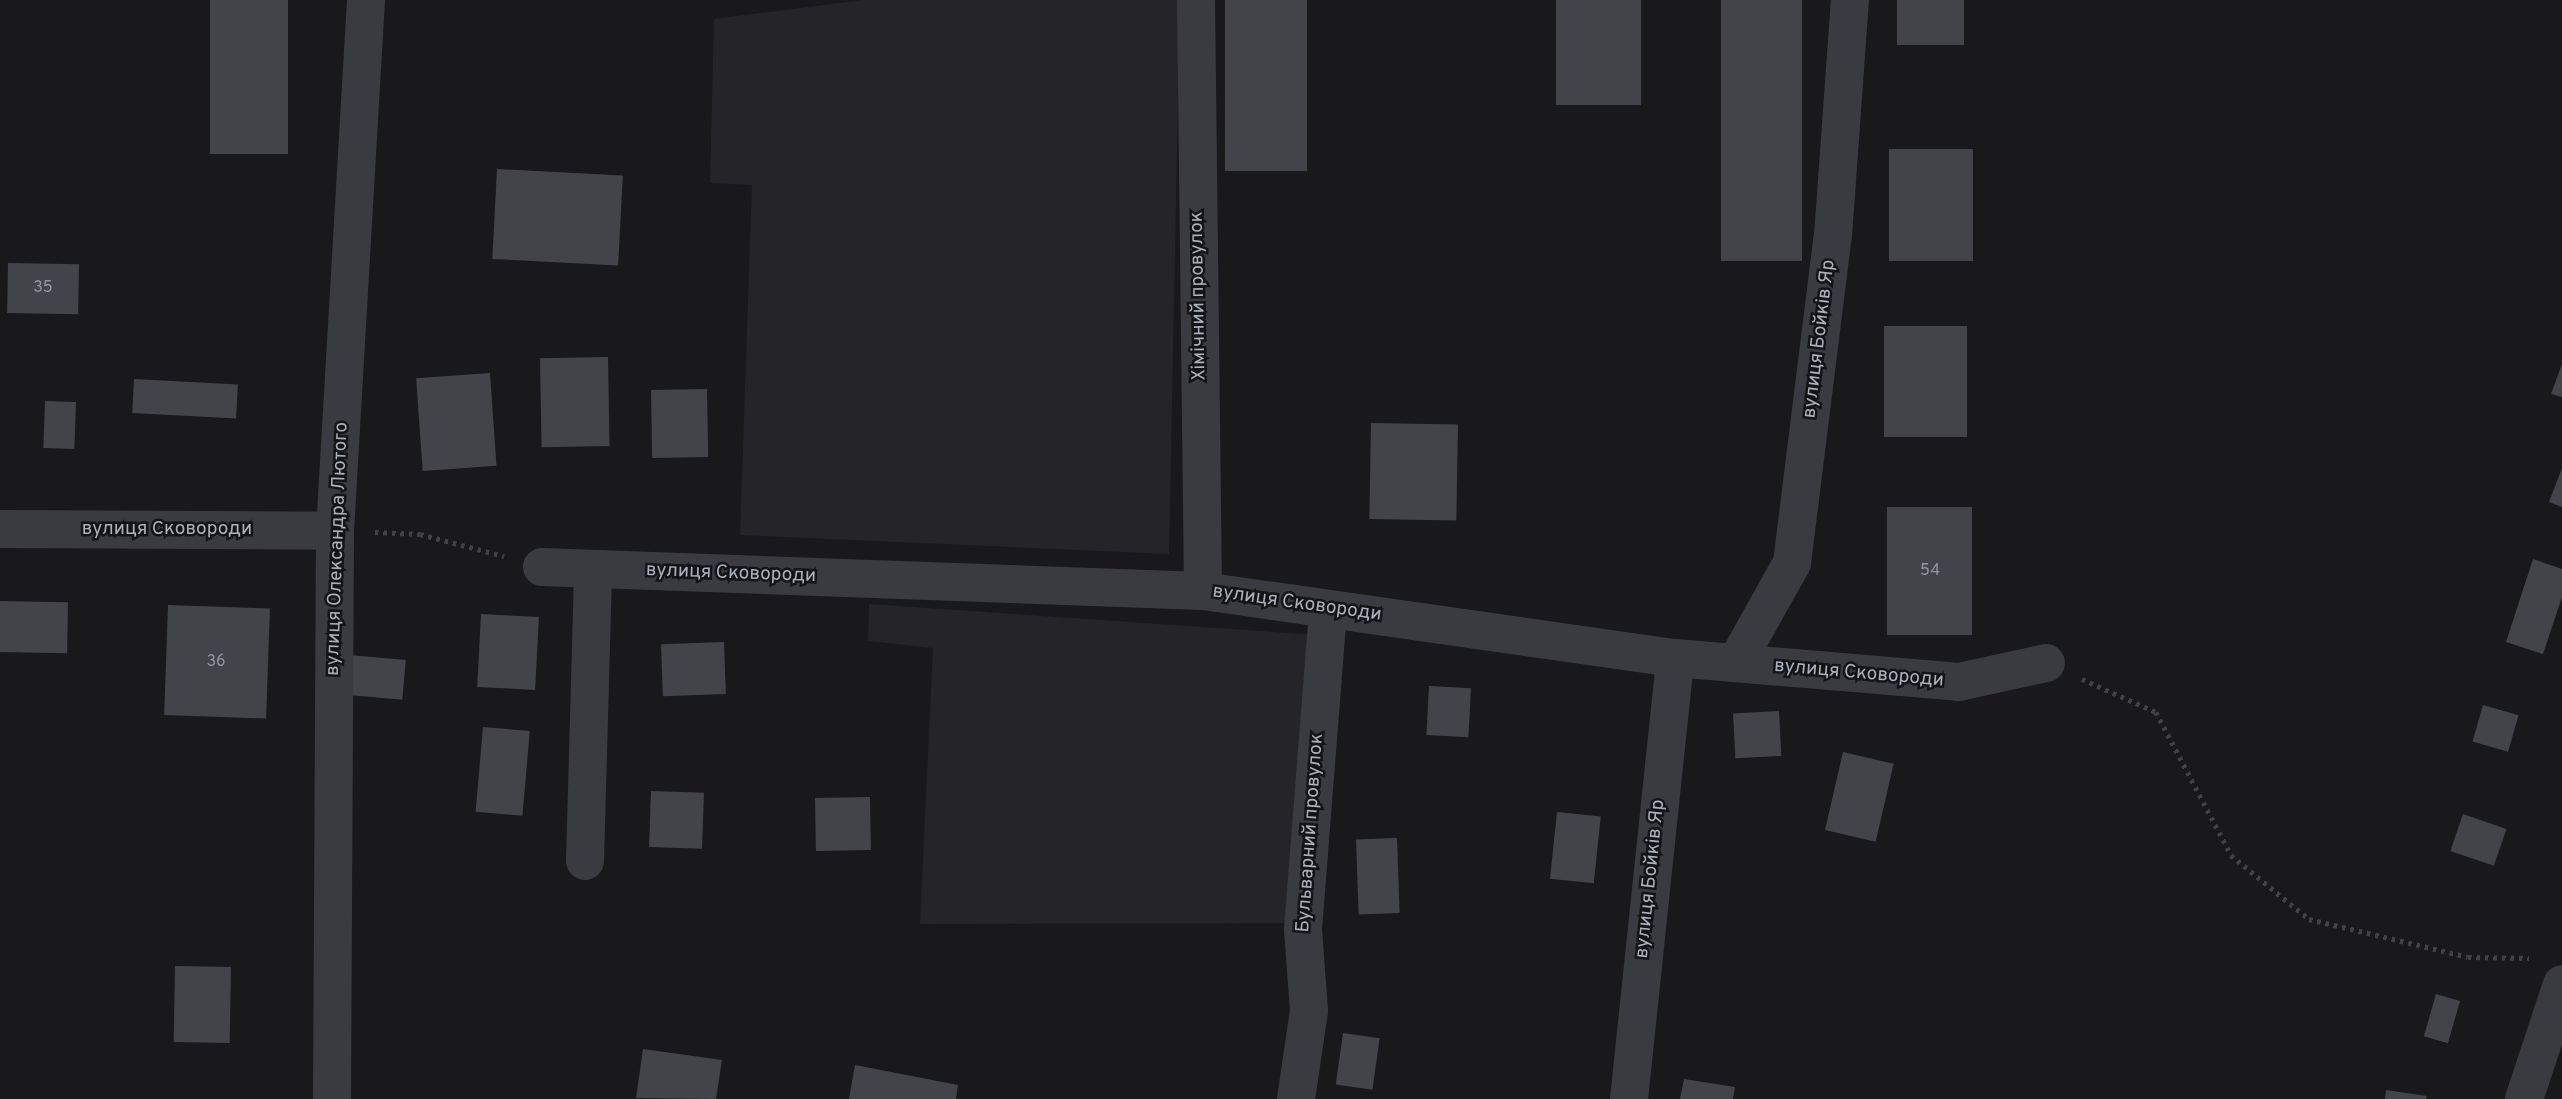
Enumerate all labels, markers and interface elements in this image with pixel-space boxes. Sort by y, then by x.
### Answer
street label: Хімічний провулок [1186,211,1212,381]
street label: вулиця Бойків Яр [1799,258,1841,420]
house number: 35 [33,278,53,298]
street label: вулиця Олександра Лютого [322,422,354,676]
street label: вулиця Сковороди [82,519,252,541]
street label: вулиця Сковороди [645,560,817,588]
house number: 54 [1920,561,1940,581]
street label: вулиця Сковороди [1211,581,1383,627]
house number: 36 [206,652,226,672]
street label: вулиця Сковороди [1773,655,1945,693]
street label: Бульварний провулок [1293,733,1329,933]
street label: вулиця Бойків Яр [1631,798,1671,960]

